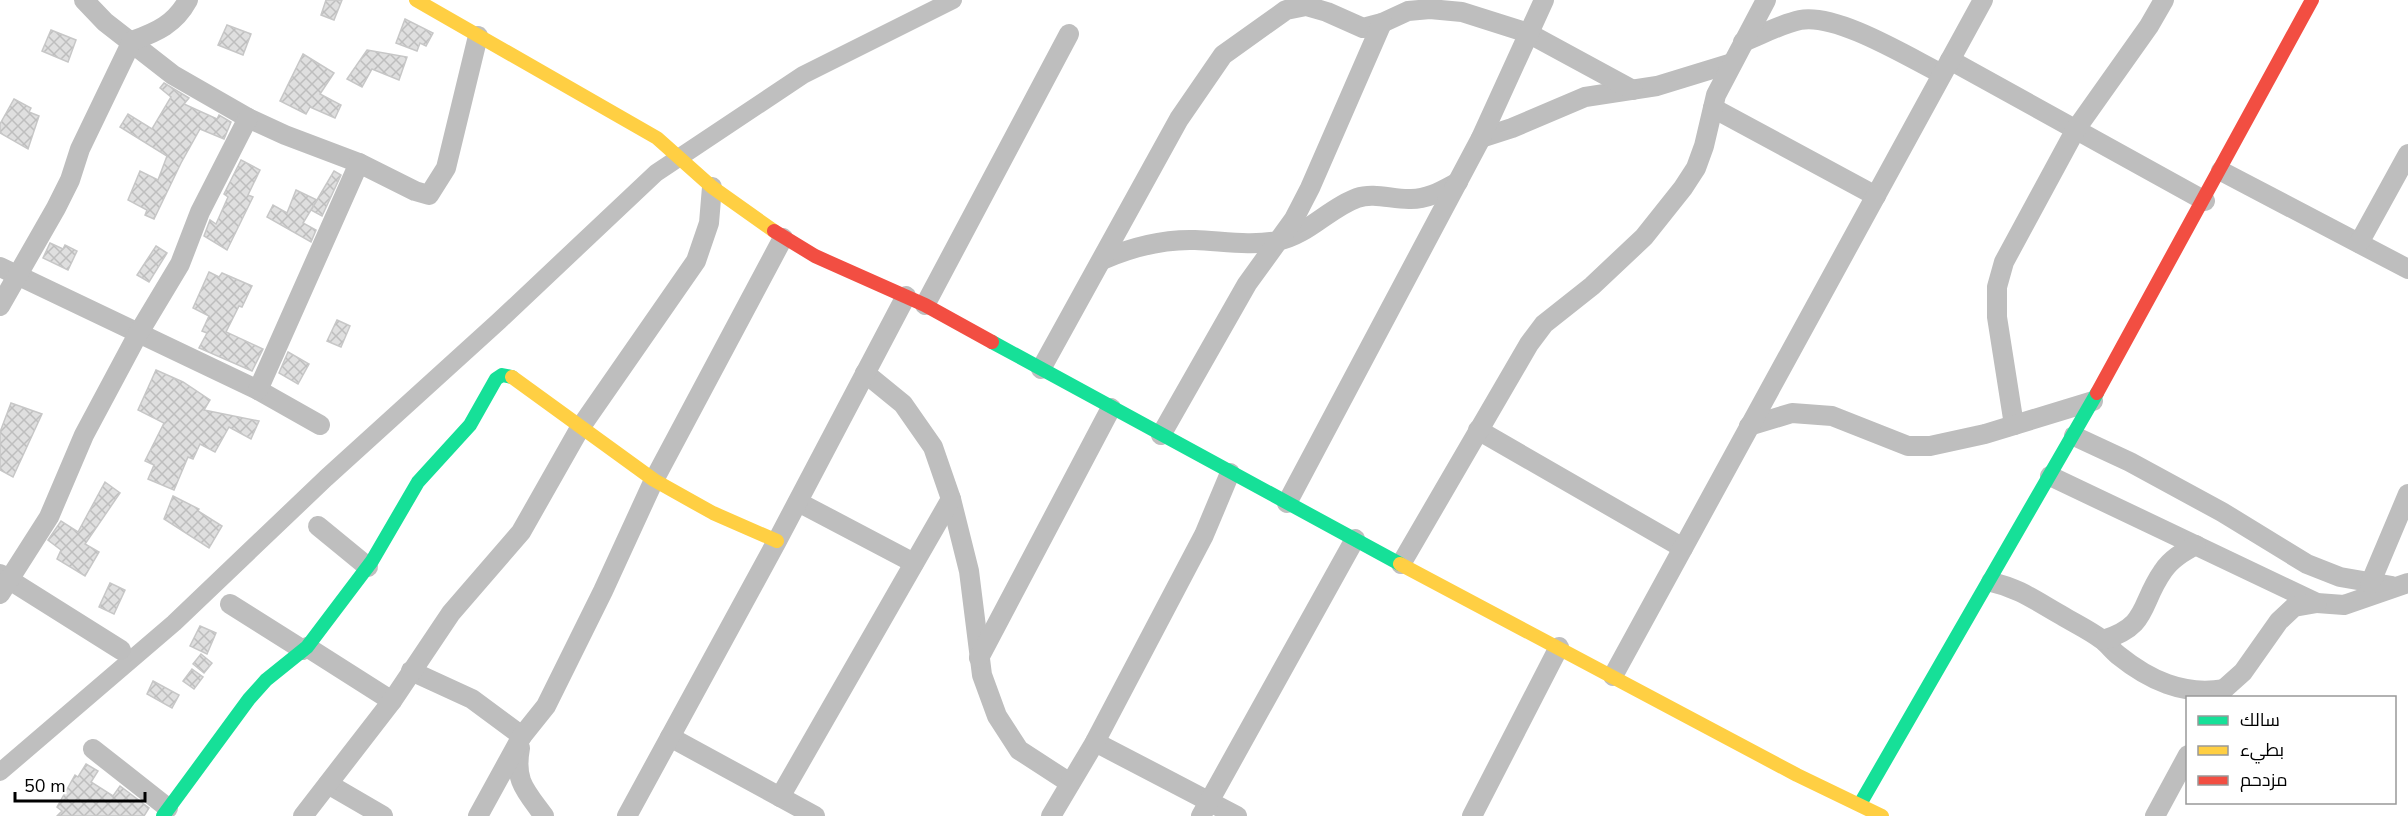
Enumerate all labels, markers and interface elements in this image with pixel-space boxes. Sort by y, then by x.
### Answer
legend [2186,696,2396,804]
text: سالك [2240,708,2280,732]
text: بطيء [2240,738,2284,764]
scale bar [15,765,146,803]
text: مزدحم [2240,768,2288,792]
text: 50 m [24,774,66,798]

